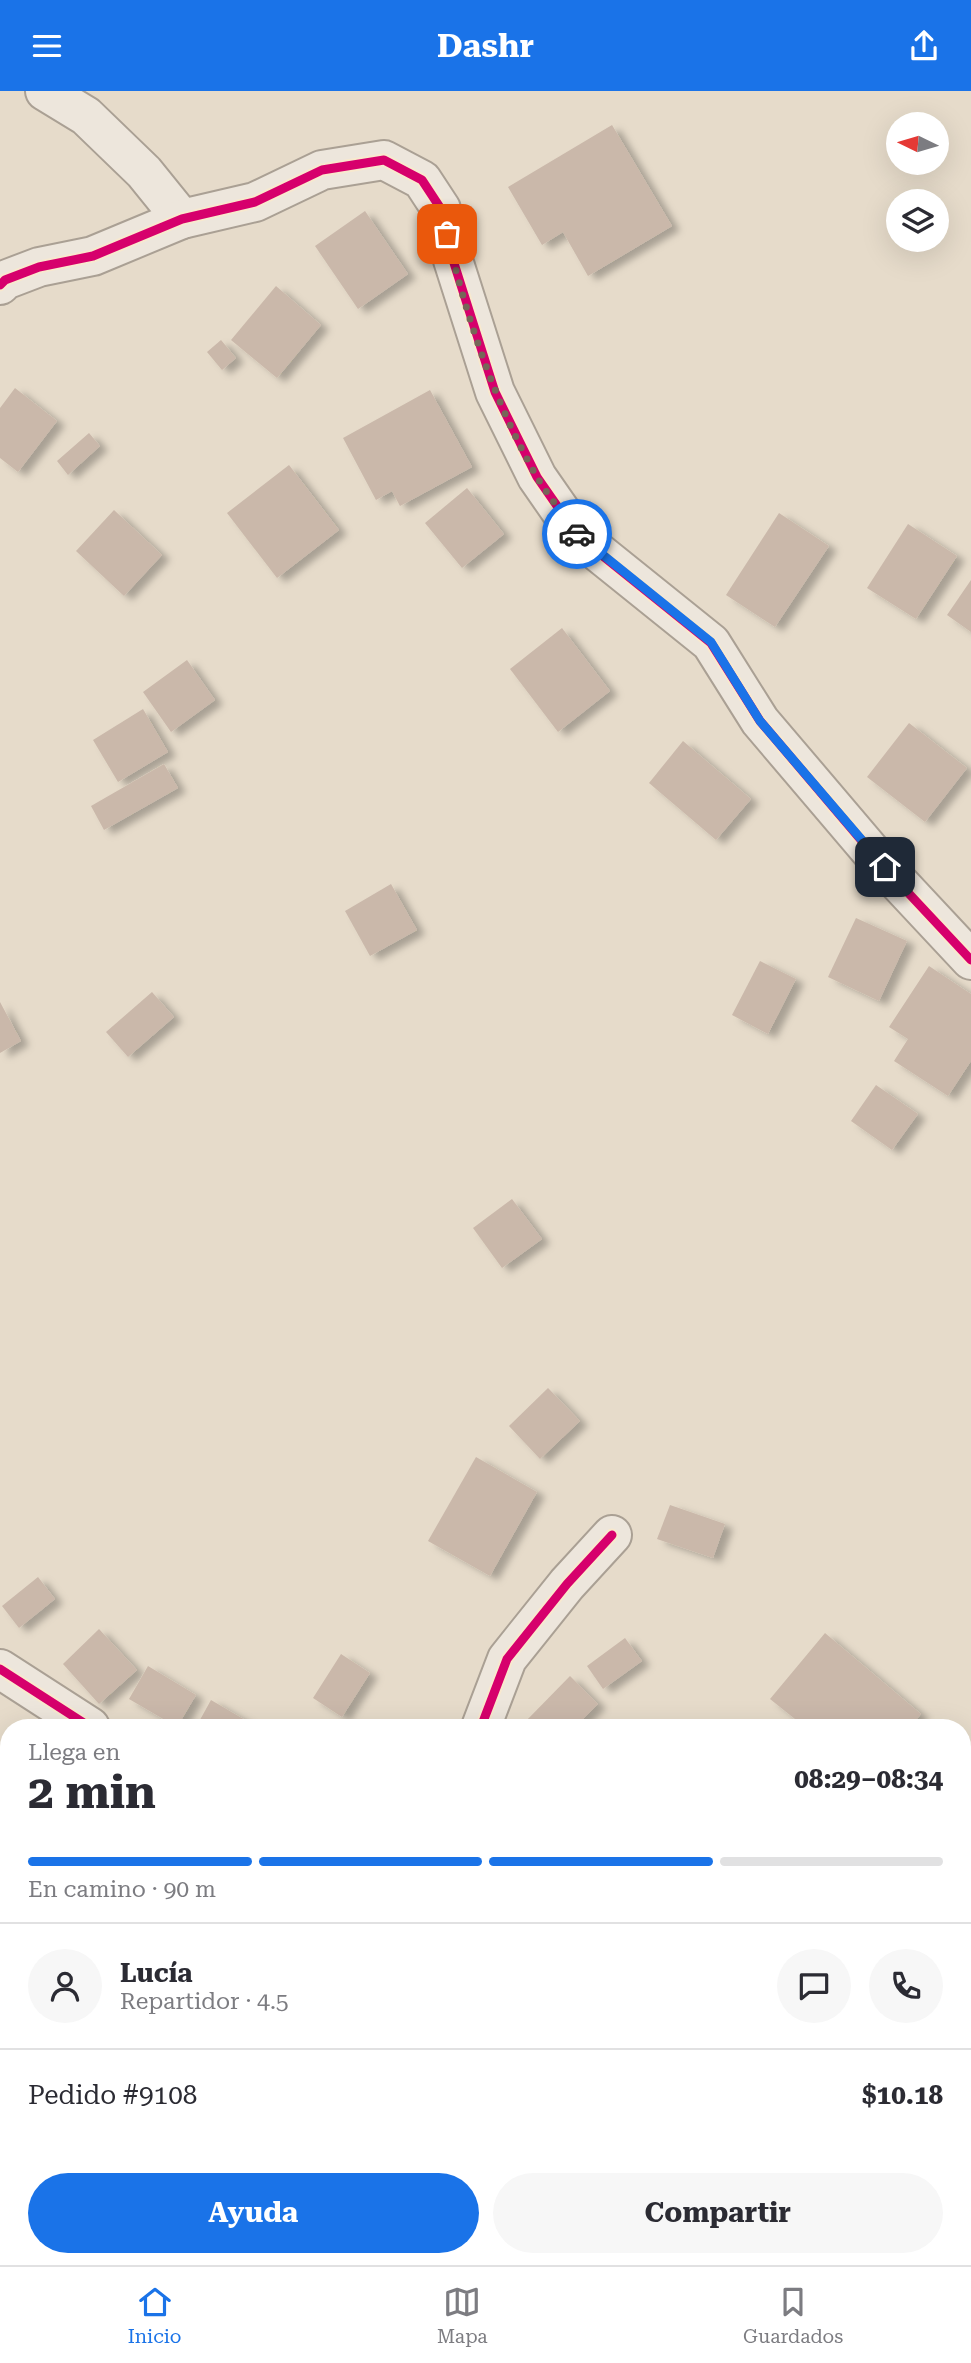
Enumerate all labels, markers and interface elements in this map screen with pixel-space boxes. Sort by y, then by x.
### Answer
icon: menu [28,27,66,65]
text: Dashr [437,27,534,65]
icon: share [905,27,943,65]
north arrow [886,112,948,175]
map controls [886,112,949,252]
button: layers [886,189,949,252]
pin [417,204,477,264]
icon: bag [428,215,466,253]
courier [542,499,612,569]
icon: car [558,515,596,553]
pin [855,837,915,897]
icon: home [866,848,904,886]
text: Llega en [28,1739,120,1766]
text: 08:29–08:34 [794,1764,943,1794]
text: 2 min [28,1765,156,1819]
text: En camino · 90 m [28,1876,216,1903]
button: person [28,1949,102,2023]
button: chat [777,1949,851,2023]
button: phone [869,1949,943,2023]
text: Lucía [120,1958,193,1988]
text: Repartidor · 4.5 [120,1988,289,2015]
text: Pedido #9108 [28,2080,197,2110]
text: $10.18 [862,2080,943,2110]
button: Ayuda [28,2173,479,2253]
button: Compartir [493,2173,943,2253]
tab: Inicio [128,2283,182,2348]
tab: Mapa [437,2283,488,2348]
tab: Guardados [743,2283,843,2348]

